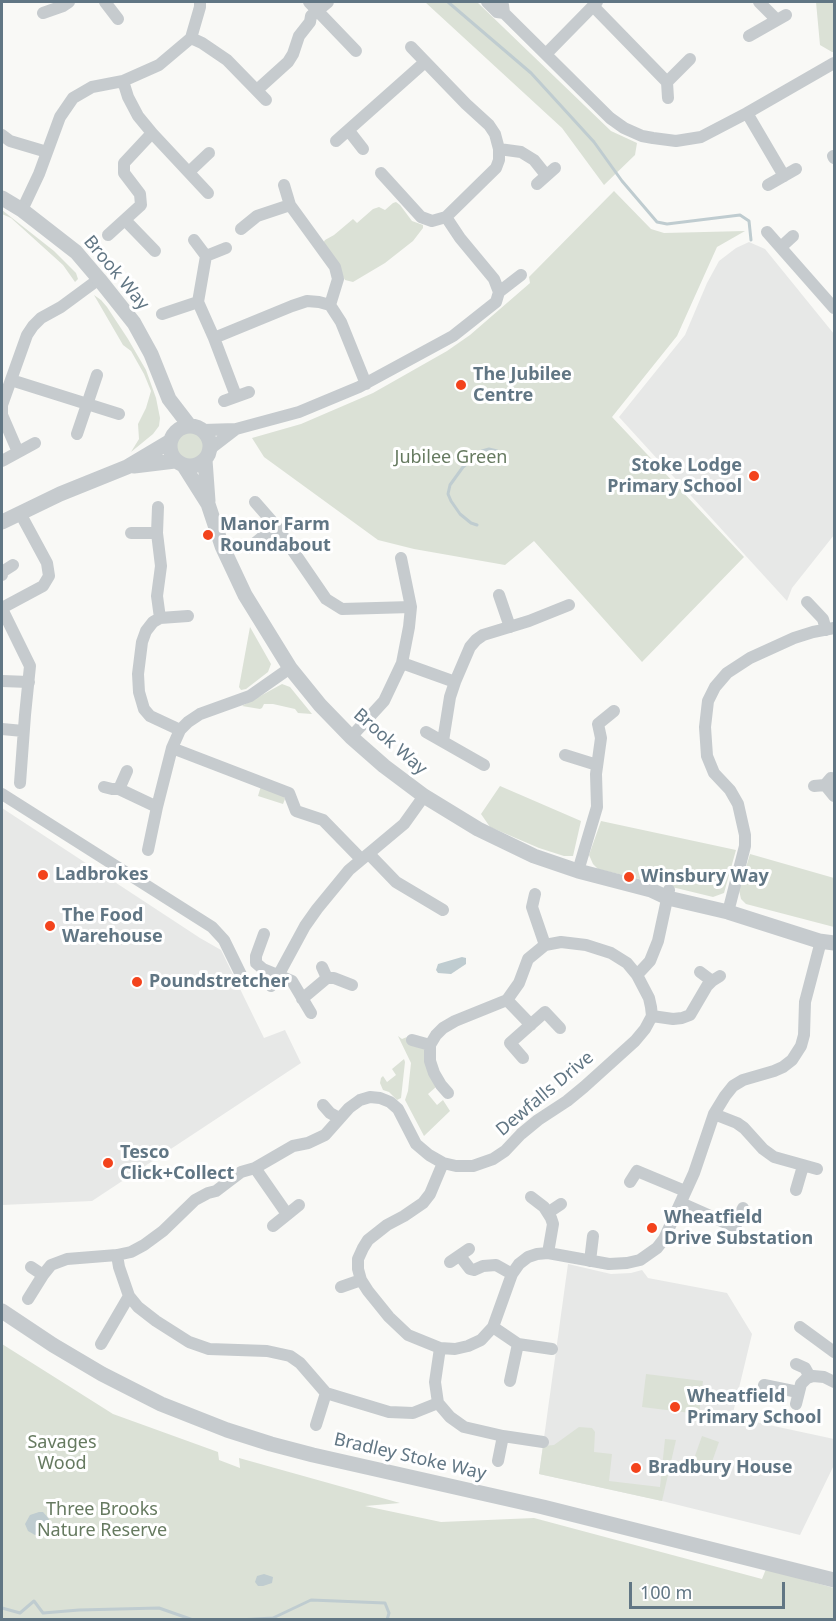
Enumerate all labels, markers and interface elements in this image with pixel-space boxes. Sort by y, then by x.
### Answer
street label: Brook Way [79,231,153,315]
place label: The Jubilee Centre [473,364,572,406]
marker: The Jubilee Centre [454,378,468,392]
park label: Jubilee Green [395,447,507,469]
place label: Stoke Lodge Primary School [607,455,742,498]
marker: Stoke Lodge Primary School [747,469,761,483]
place label: Manor Farm Roundabout [220,514,331,556]
marker: Manor Farm Roundabout [201,528,215,542]
street label: Brook Way [349,704,431,780]
place label: Ladbrokes [55,864,148,886]
place label: Winsbury Way [641,866,769,888]
marker: Ladbrokes [36,868,50,882]
marker: Winsbury Way [622,870,636,884]
place label: The Food Warehouse [62,905,163,948]
marker: The Food Warehouse [43,919,57,933]
place label: Poundstretcher [149,971,289,993]
marker: Poundstretcher [130,975,144,989]
street label: Dewfalls Drive [492,1047,598,1141]
place label: Tesco Click+Collect [120,1142,234,1184]
marker: Tesco Click+Collect [101,1156,115,1170]
place label: Wheatfield Drive Substation [664,1207,813,1250]
marker: Wheatfield Drive Substation [645,1221,659,1235]
place label: Wheatfield Primary School [687,1386,822,1428]
marker: Wheatfield Primary School [668,1400,682,1414]
street label: Bradley Stoke Way [332,1429,488,1485]
park label: Savages Wood [27,1432,97,1474]
place label: Bradbury House [648,1457,792,1479]
marker: Bradbury House [629,1461,643,1475]
park label: Three Brooks Nature Reserve [37,1499,167,1541]
scale bar [632,1570,788,1608]
text: 100 m [640,1580,692,1604]

